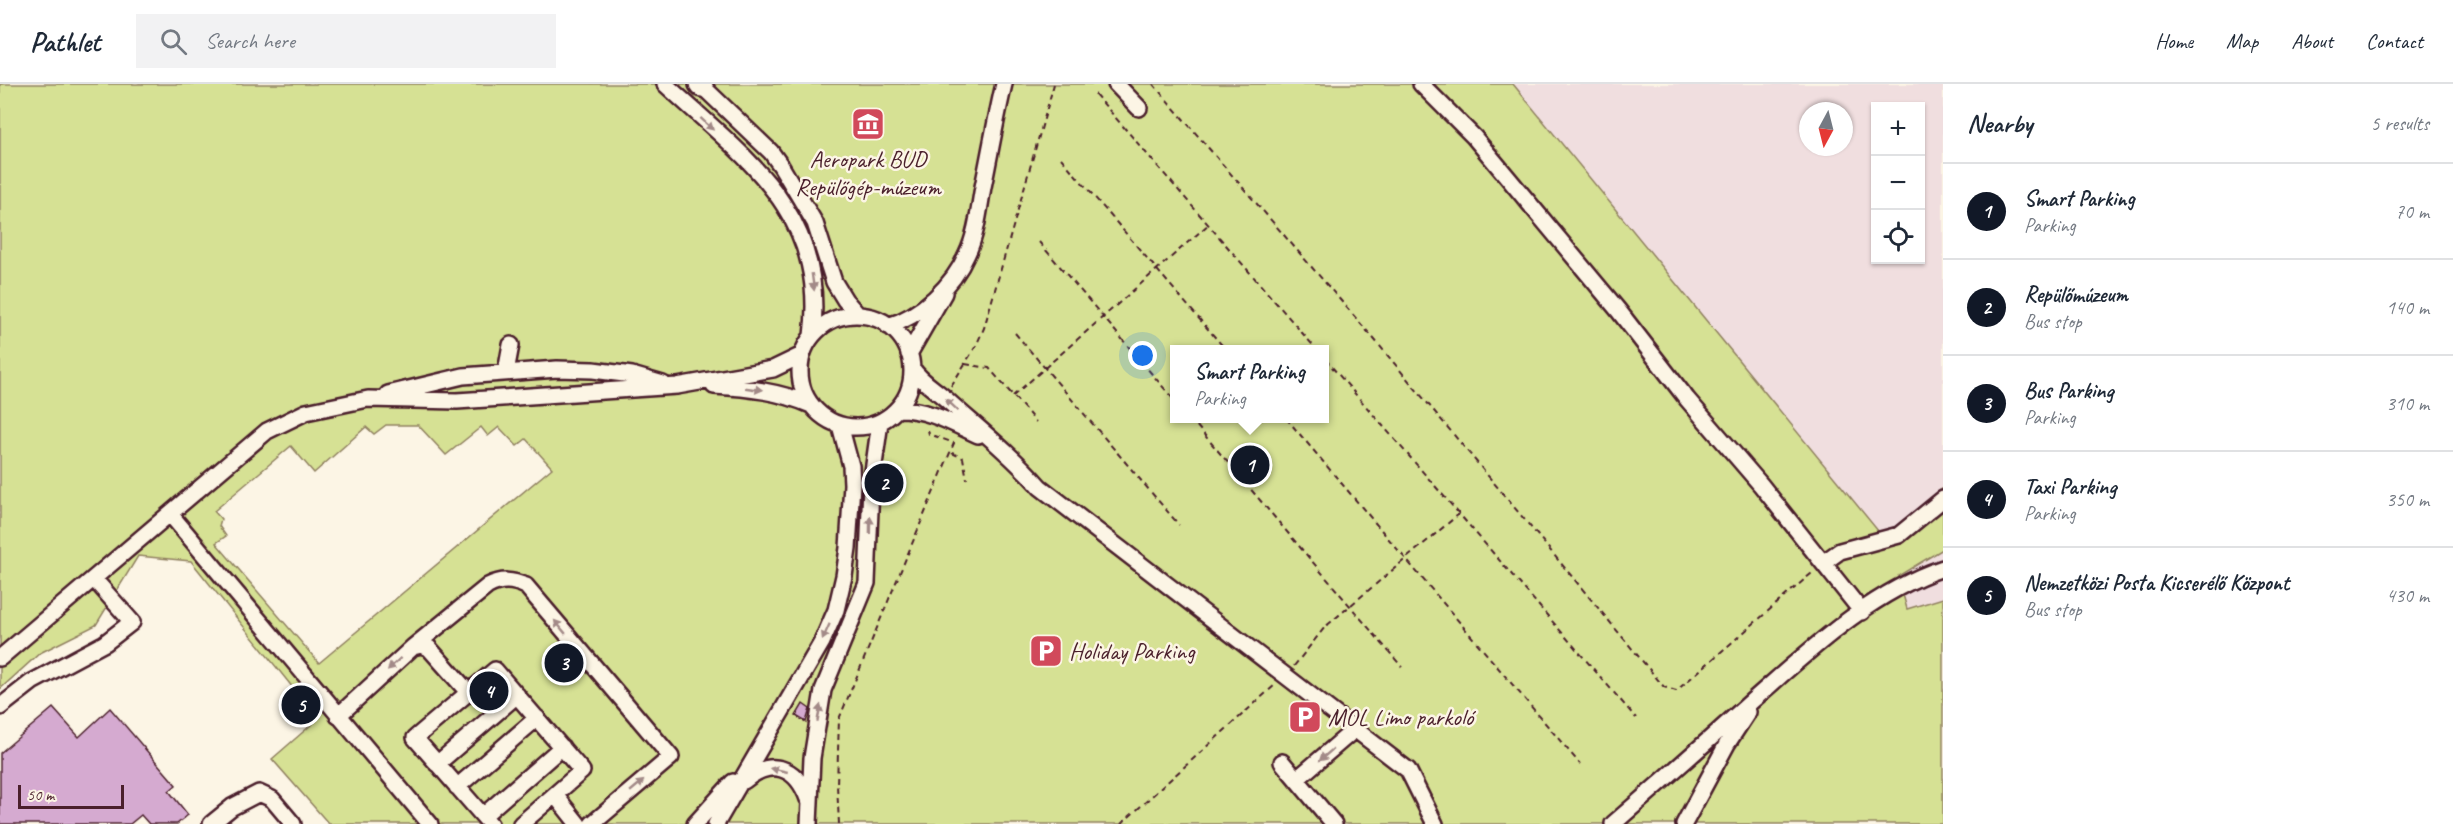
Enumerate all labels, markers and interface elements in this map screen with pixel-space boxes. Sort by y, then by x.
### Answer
search box [136,14,556,68]
text: Pathlet [30,24,100,59]
icon: search [157,25,190,58]
text: Search here [205,27,295,55]
text: Home [2155,28,2193,54]
text: Map [2226,28,2258,54]
text: About [2291,28,2333,54]
text: Contact [2366,28,2423,54]
north arrow [1799,102,1853,156]
map controls [1871,102,1925,264]
button: + [1871,102,1925,156]
museum icon: Aeropark BUD Repülőgép-múzeum [850,106,886,142]
text: Nearby [1967,107,2032,140]
text: 5 results [2370,111,2429,136]
one-way arrow [700,117,715,131]
place label: Aeropark BUD Repülőgép-múzeum [795,144,942,202]
button: − [1871,156,1925,210]
text: Smart Parking [2024,185,2134,213]
text: 1 [1982,199,1991,224]
text: 70 m [2395,199,2429,224]
button: locate [1871,210,1925,264]
text: Parking [2024,213,2076,238]
one-way arrow [808,272,817,291]
text: Repülőmúzeum [2024,281,2128,309]
text: 2 [1982,295,1991,320]
text: 140 m [2386,295,2429,320]
text: Bus stop [2024,309,2082,334]
your location [1128,341,1157,370]
popup [1170,345,1329,423]
text: Smart Parking [1194,358,1305,386]
text: Bus Parking [2024,377,2113,405]
one-way arrow [745,385,764,394]
text: Parking [1194,386,1246,411]
text: 3 [1982,391,1991,416]
text: 310 m [2386,391,2429,416]
one-way arrow [945,399,960,412]
text: Parking [2024,405,2076,430]
pin: 1 [1230,442,1270,488]
pin: 2 [864,460,904,506]
text: Taxi Parking [2024,473,2116,501]
text: 4 [1982,487,1991,512]
text: 350 m [2386,487,2429,512]
text: Parking [2024,501,2076,526]
one-way arrow [865,515,875,534]
text: Nemzetközi Posta Kicserélő Központ [2024,569,2289,597]
text: 5 [1982,583,1991,608]
text: 430 m [2386,583,2429,608]
text: Bus stop [2024,597,2082,622]
one-way arrow [554,619,567,635]
one-way arrow [821,623,831,641]
parking icon: Holiday Parking [1028,633,1064,669]
place label: Holiday Parking [1069,636,1196,666]
pin: 3 [544,640,584,686]
one-way arrow [388,657,402,671]
pin: 4 [470,668,508,714]
pin: 5 [282,682,320,728]
parking icon: MOL Limo parkoló [1287,699,1323,735]
place label: MOL Limo parkoló [1328,702,1477,732]
one-way arrow [815,703,824,722]
one-way arrow [1319,748,1334,761]
one-way arrow [770,764,788,774]
one-way arrow [629,780,644,793]
scale bar [18,782,124,810]
text: 50 m [27,785,54,805]

